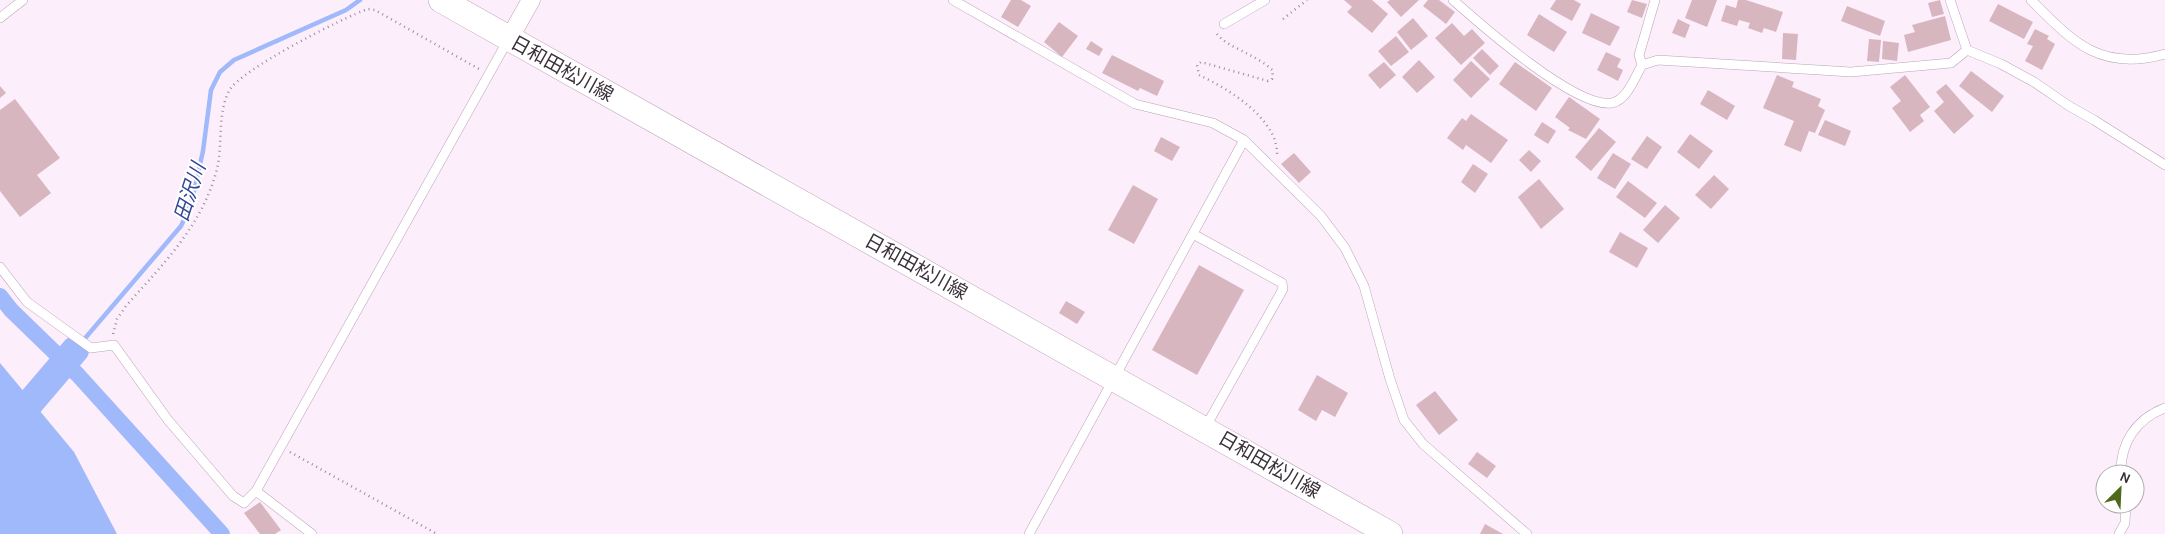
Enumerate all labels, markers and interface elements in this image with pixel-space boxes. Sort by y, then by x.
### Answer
street label: 日和田松川線 [507,32,617,106]
water label: 田沢川 [170,158,211,224]
street label: 日和田松川線 [861,230,971,304]
street label: 日和田松川線 [1214,427,1324,503]
north arrow [2095,464,2145,514]
text: N [2117,468,2133,487]

